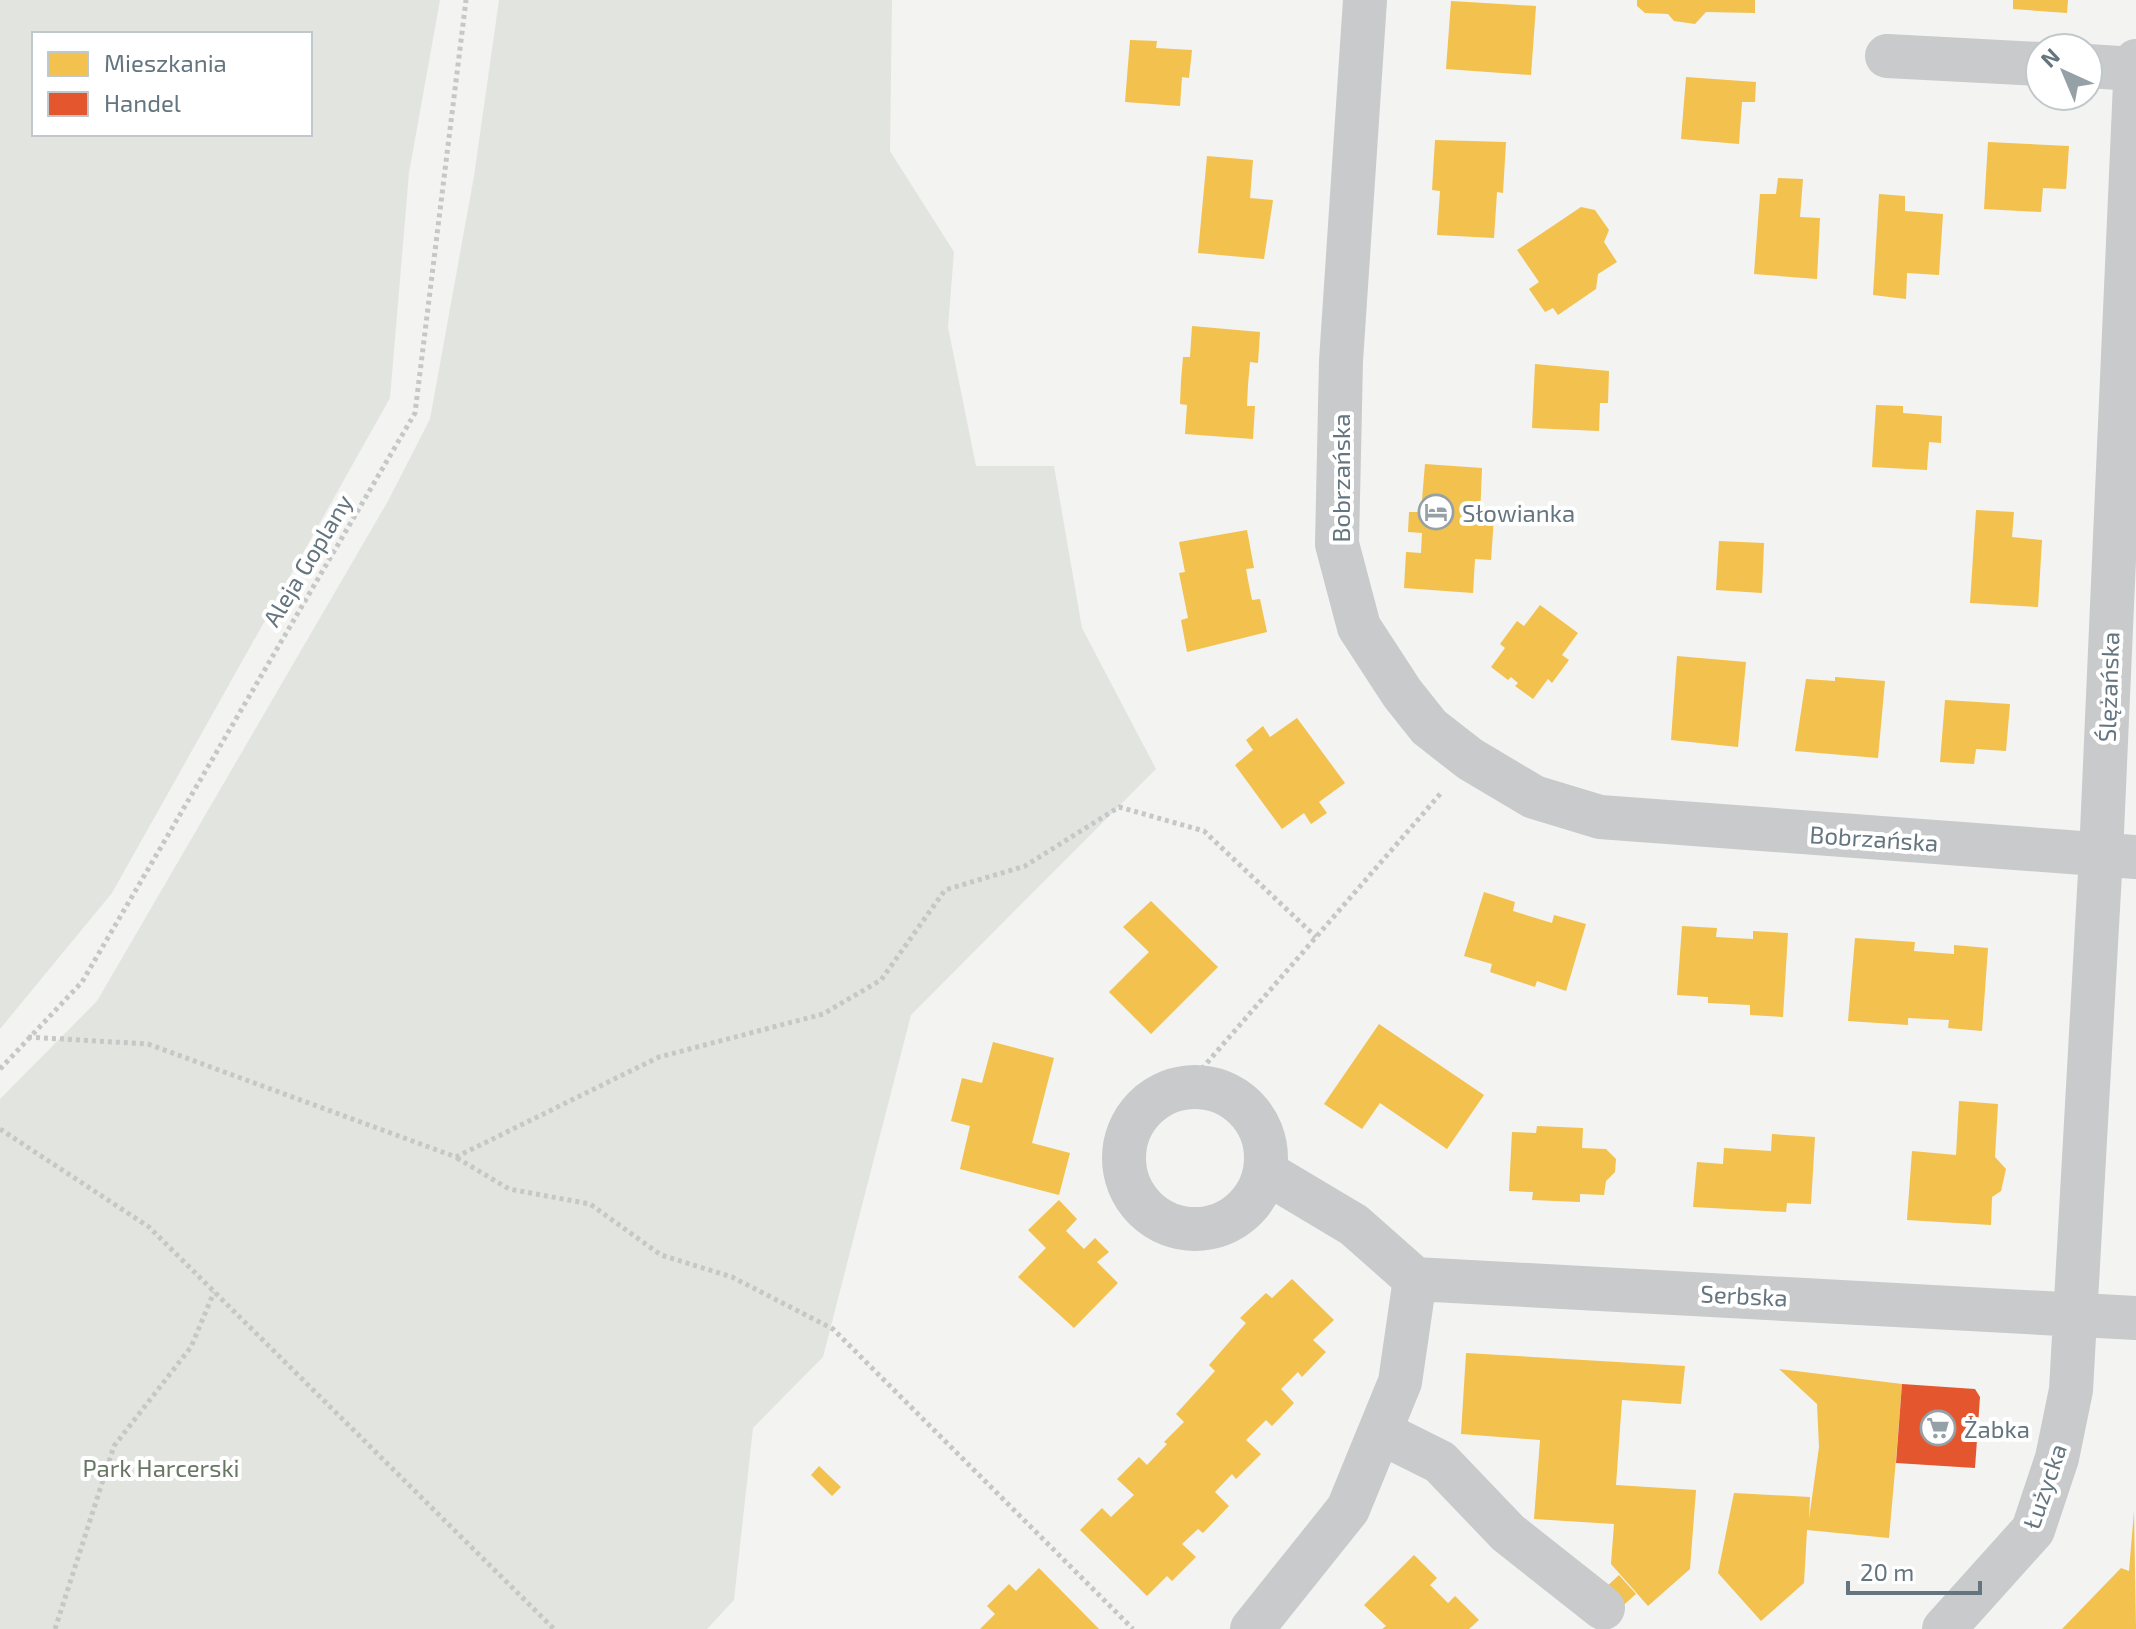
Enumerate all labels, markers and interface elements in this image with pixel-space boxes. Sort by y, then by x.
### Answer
legend [32,32,312,136]
north arrow [2024,32,2104,112]
text: N [2035,42,2064,72]
text: Mieszkania [104,48,227,77]
text: Handel [104,88,181,117]
street label: Bobrzańska [1326,414,1355,542]
street label: Aleja Goplany [256,488,358,631]
hotel icon: Słowianka [1417,493,1455,531]
place label: Słowianka [1462,498,1575,527]
street label: Ślężańska [2092,631,2124,743]
street label: Bobrzańska [1809,819,1939,857]
street label: Serbska [1700,1278,1788,1312]
supermarket icon: Żabka [1919,1409,1957,1447]
place label: Żabka [1964,1414,2030,1443]
street label: Łużycka [2016,1440,2072,1532]
park label: Park Harcerski [82,1453,240,1482]
scale bar [1848,1545,1980,1595]
text: 20 m [1860,1557,1914,1586]

